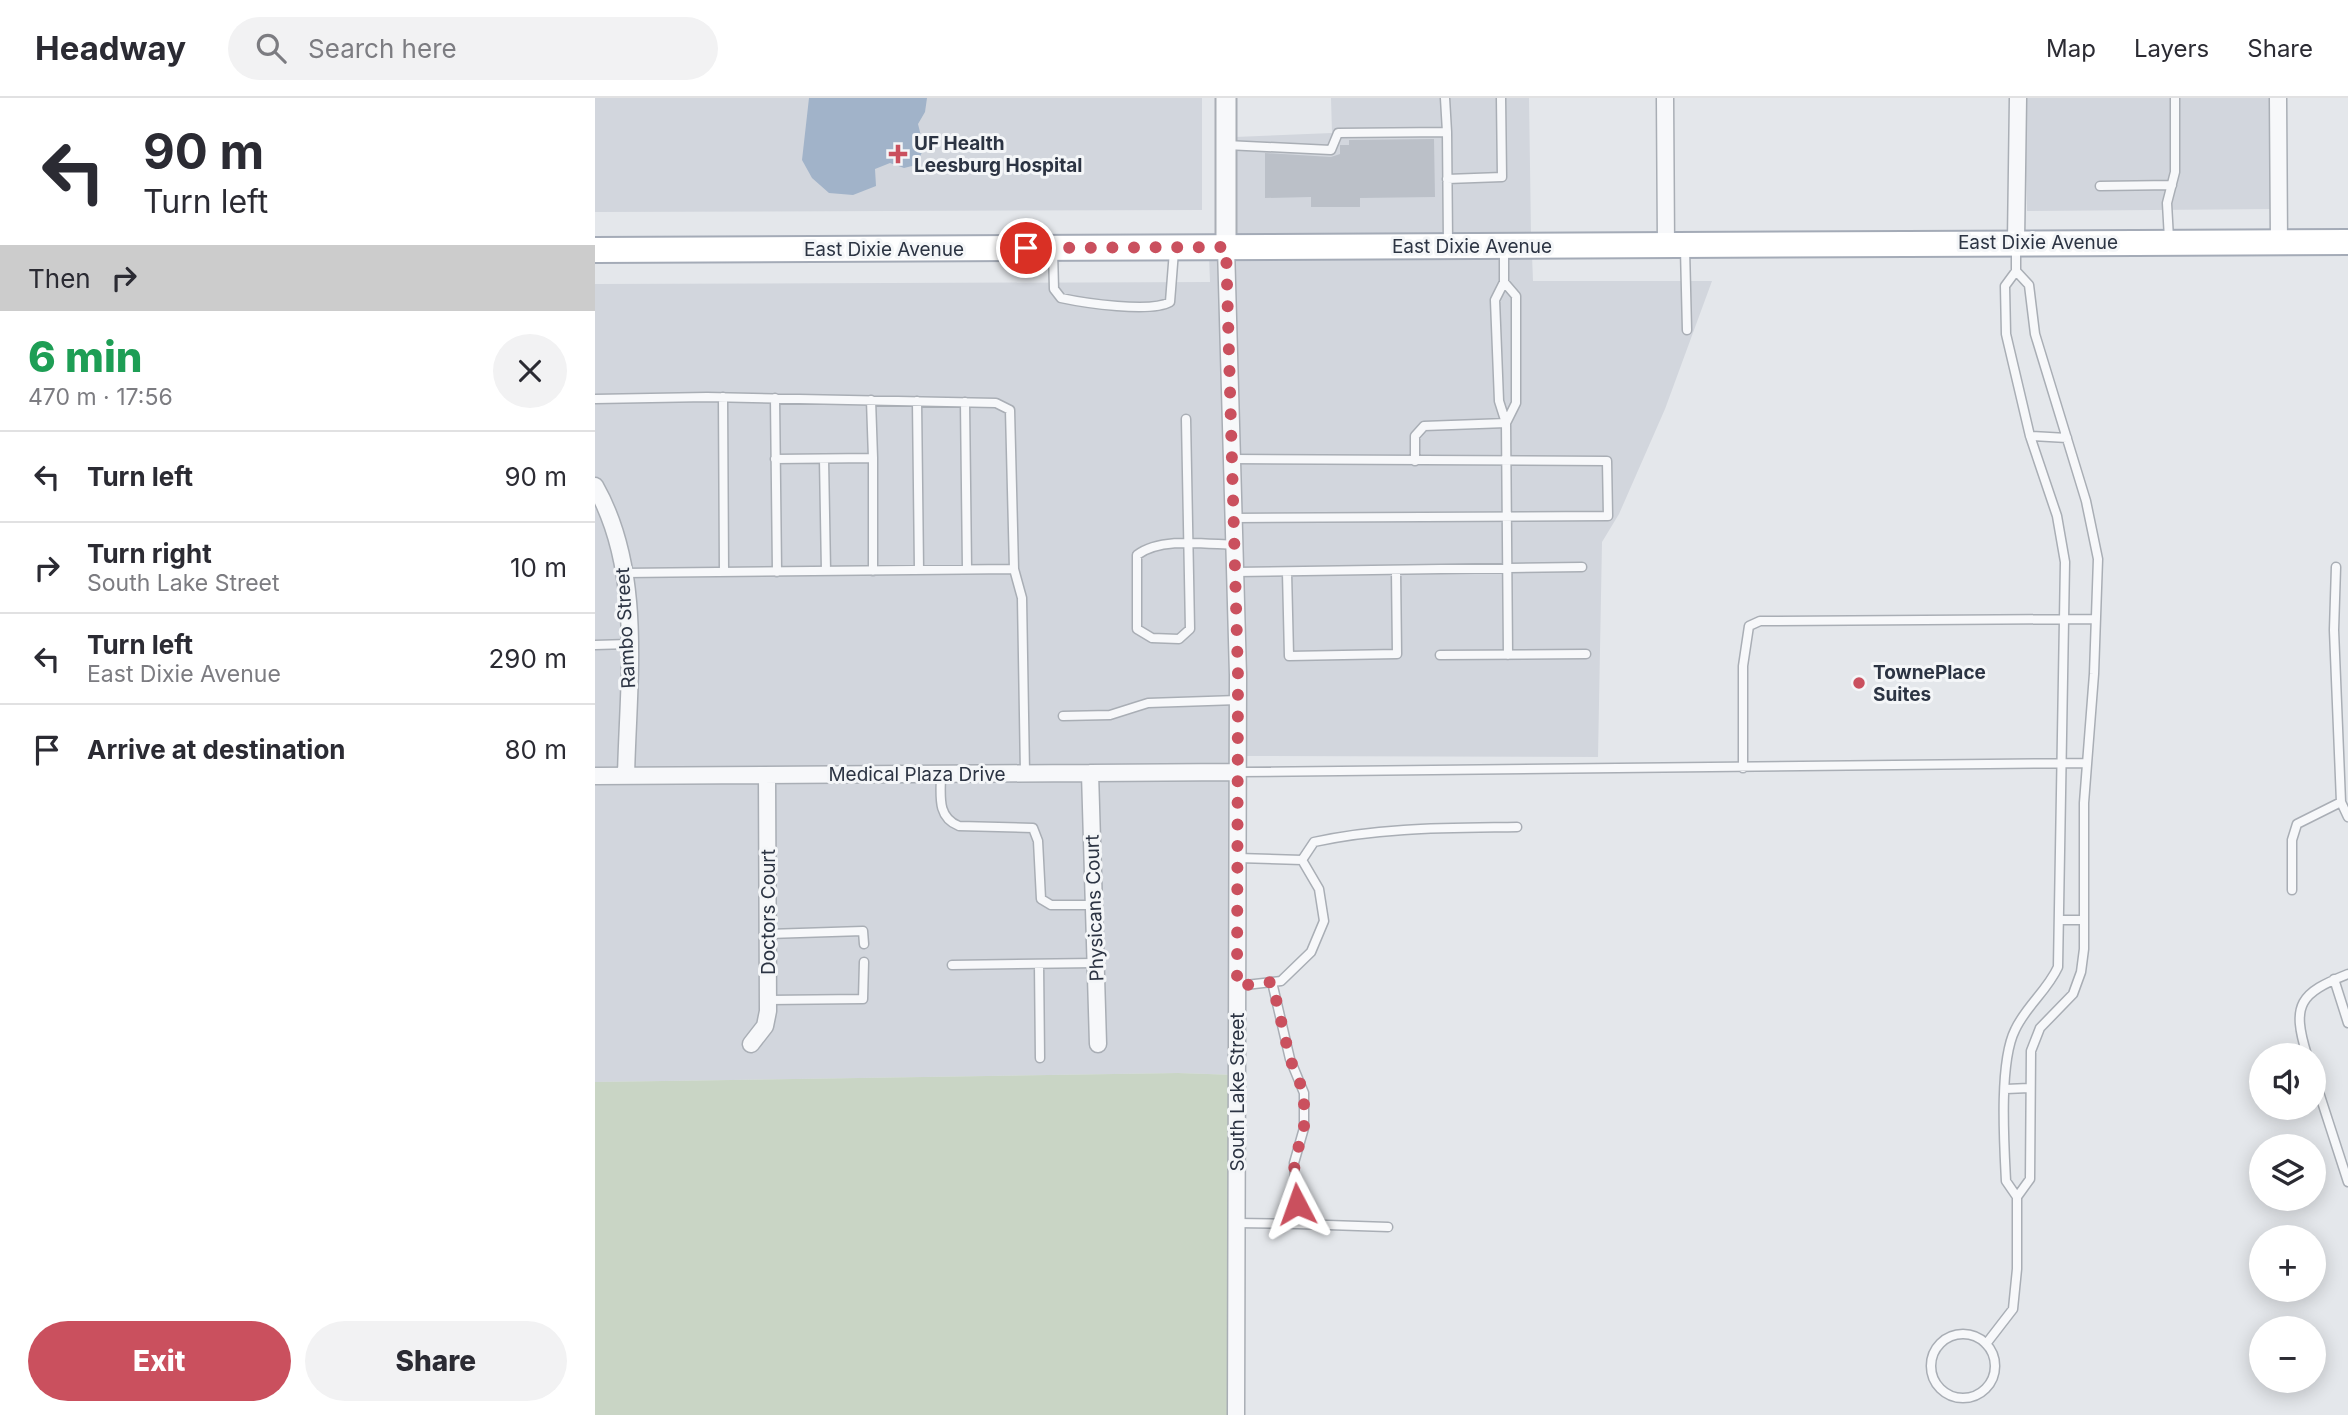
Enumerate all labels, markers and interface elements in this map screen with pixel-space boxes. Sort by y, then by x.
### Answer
search box [228,17,718,80]
text: Headway [35,28,186,68]
icon: search [252,29,290,67]
text: Search here [308,33,457,64]
text: Map [2046,34,2096,63]
text: Layers [2134,34,2209,63]
text: Share [2247,34,2313,63]
text: 90 m [143,122,264,181]
icon: left [28,126,119,217]
place label: UF Health Leesburg Hospital [914,132,1082,177]
marker: UF Health Leesburg Hospital [888,144,908,164]
text: Turn left [143,182,268,221]
pin [996,218,1056,278]
icon: arrive [1007,229,1045,267]
street label: East Dixie Avenue [1958,231,2118,254]
street label: East Dixie Avenue [1392,235,1552,258]
street label: East Dixie Avenue [804,238,964,261]
icon: right [105,259,143,297]
text: Then [28,263,91,294]
text: 6 min [28,331,143,382]
button: close [493,334,567,408]
text: 470 m · 17:56 [28,383,173,411]
icon: left [28,458,66,496]
text: Turn left [87,461,193,492]
text: 90 m [504,461,567,492]
text: Turn right [87,538,212,569]
icon: right [28,549,66,587]
text: 10 m [510,552,567,583]
street label: Rambo Street [611,567,640,689]
text: South Lake Street [87,569,280,597]
text: Turn left [87,629,193,660]
icon: left [28,640,66,678]
text: 290 m [489,643,567,674]
text: East Dixie Avenue [87,660,281,688]
place label: TownePlace Suites [1873,661,1986,706]
marker: TownePlace Suites [1851,675,1867,691]
icon: arrive [28,731,66,769]
text: Arrive at destination [87,734,346,765]
text: 80 m [504,734,567,765]
street label: Medical Plaza Drive [828,763,1006,786]
street label: Physicans Court [1080,834,1109,982]
street label: Doctors Court [757,849,780,975]
street label: South Lake Street [1226,1012,1249,1172]
map controls [2249,1043,2326,1393]
button: sound [2249,1043,2326,1120]
button: layers [2249,1134,2326,1211]
position arrow [1260,1167,1334,1241]
button: + [2249,1225,2326,1302]
button: − [2249,1316,2326,1393]
button: Exit [28,1321,291,1401]
button: Share [305,1321,567,1401]

